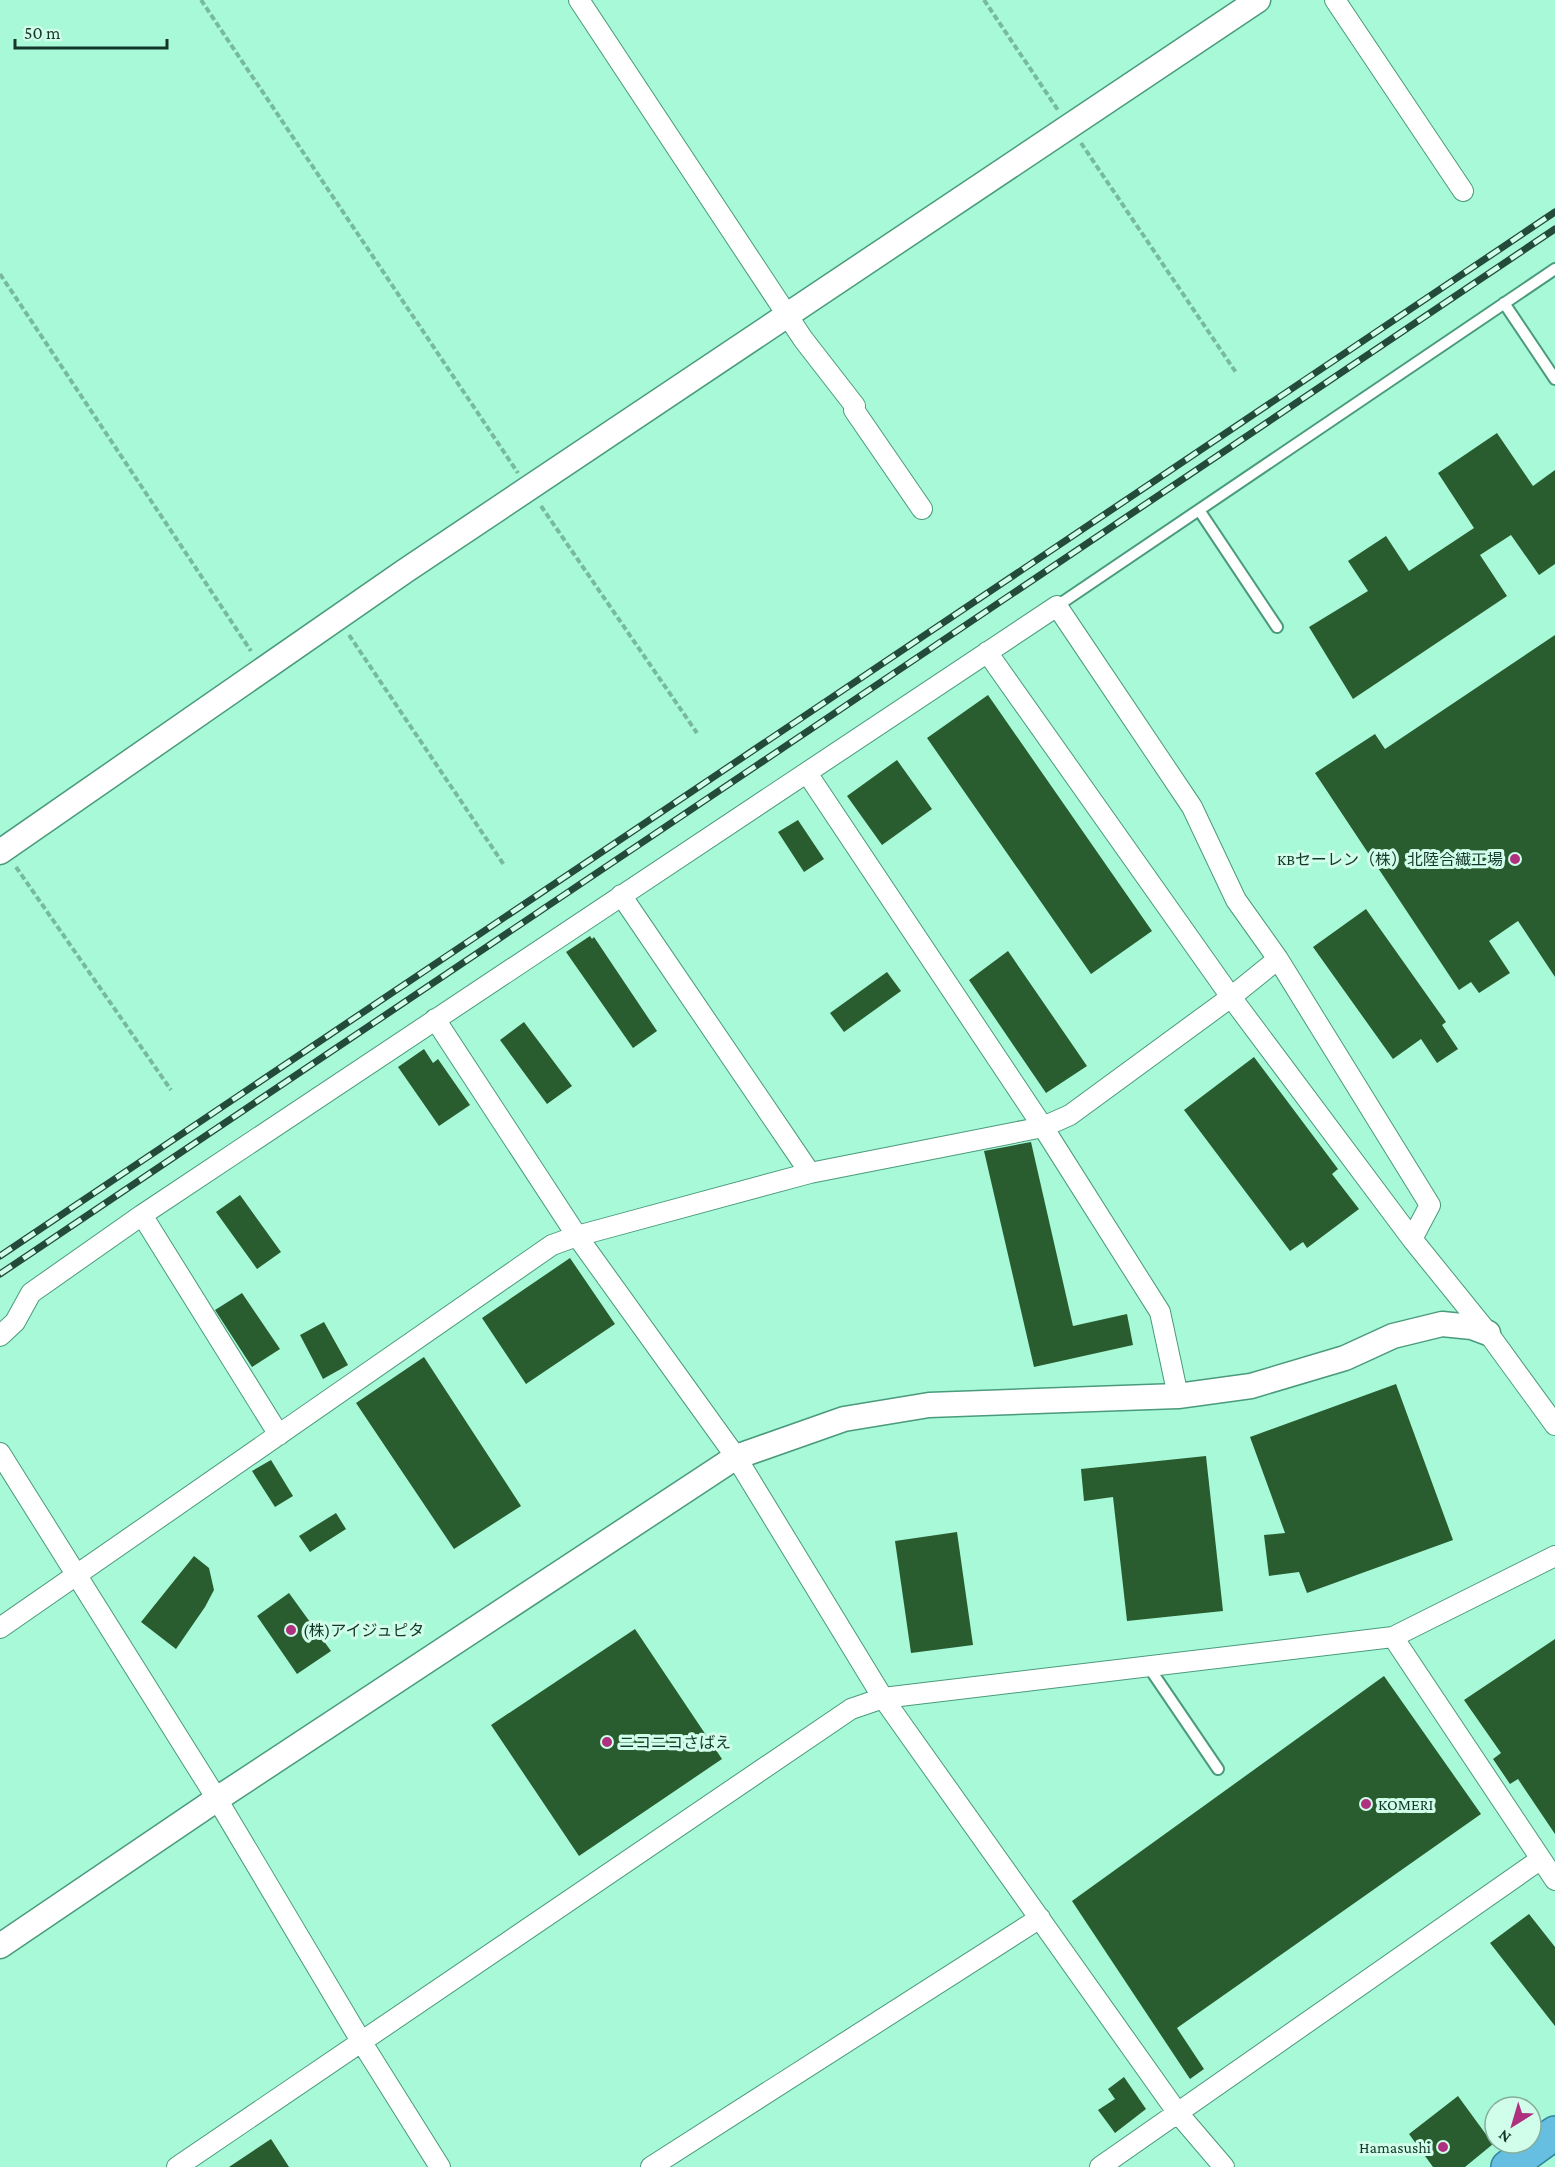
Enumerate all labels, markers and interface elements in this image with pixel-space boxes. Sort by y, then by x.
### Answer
scale bar [15,12,166,50]
text: 50 m [24,23,61,43]
place label: KBセーレン（株）北陸合繊工場 [1277,851,1503,868]
marker: KBセーレン（株）北陸合繊工場 [1508,852,1522,866]
place label: (株)アイジュピタ [303,1622,424,1640]
marker: (株)アイジュピタ [284,1623,298,1637]
place label: ニコニコさばえ [619,1734,731,1751]
marker: ニコニコさばえ [600,1735,614,1749]
place label: KOMERI [1378,1796,1434,1813]
marker: KOMERI [1359,1797,1373,1811]
north arrow [1483,2095,1543,2155]
text: N [1495,2126,1514,2147]
place label: Hamasushi [1359,2139,1431,2156]
marker: Hamasushi [1436,2140,1450,2154]

